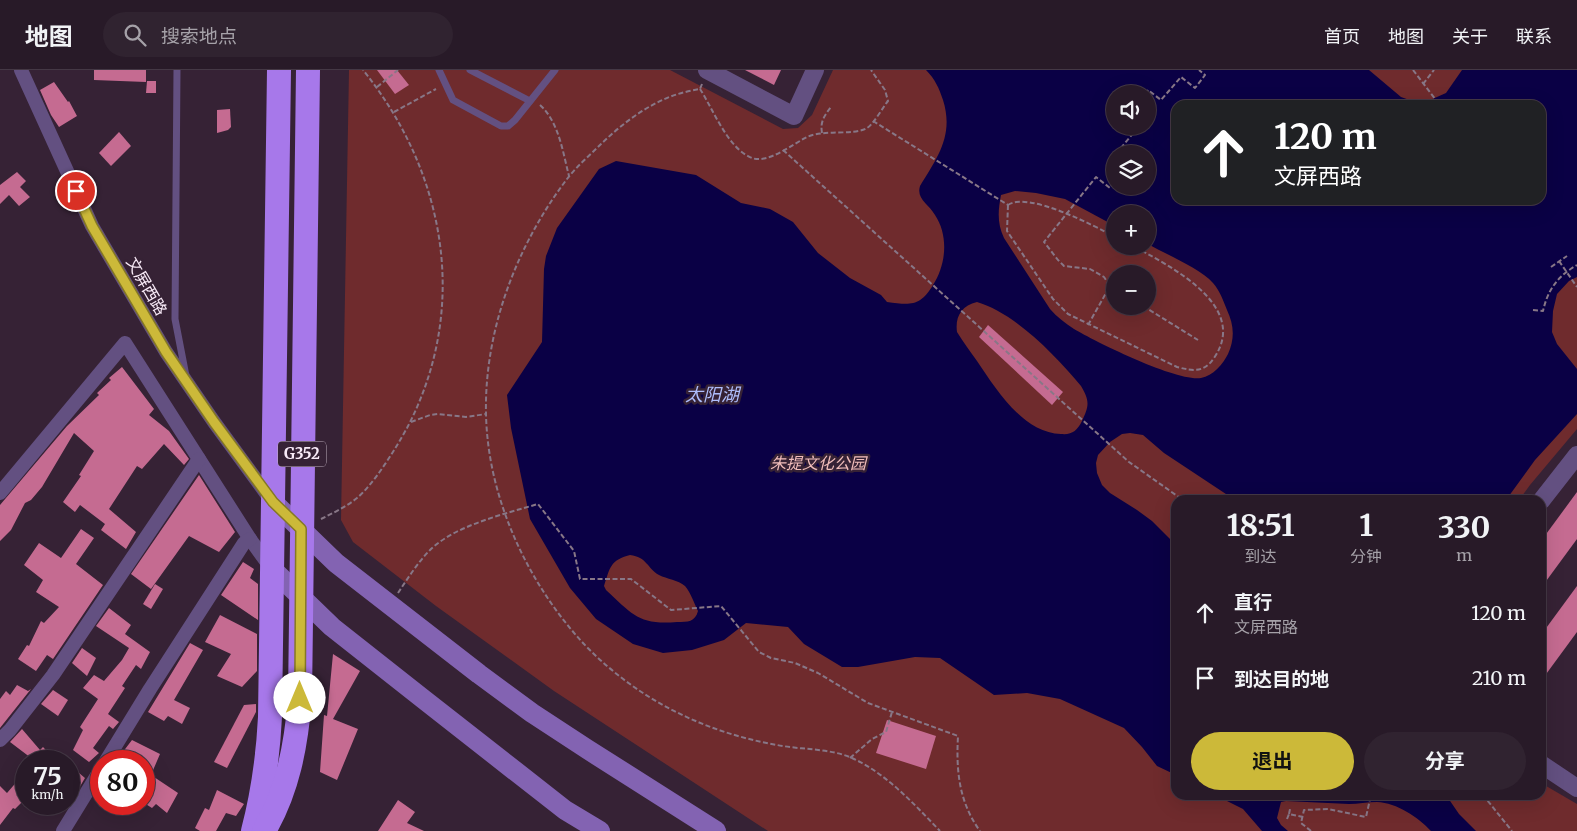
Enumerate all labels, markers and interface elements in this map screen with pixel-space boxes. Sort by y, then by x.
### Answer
search box [103,12,453,57]
text: 地图 [25,21,73,52]
icon: search [121,21,149,49]
text: 搜索地点 [161,24,237,48]
text: 首页 [1324,25,1360,48]
text: 地图 [1388,25,1424,48]
text: 关于 [1452,25,1488,48]
text: 联系 [1516,25,1552,48]
map controls [1106,85,1156,315]
button: sound [1106,85,1156,135]
text: 120 m [1274,115,1377,159]
icon: ahead [1191,120,1256,185]
button: layers [1106,145,1156,195]
text: 文屏西路 [1274,162,1362,190]
pin [55,170,97,212]
icon: arrive [62,177,90,205]
button: + [1106,205,1156,255]
street label: 文屏西路 [122,253,172,319]
button: − [1106,265,1156,315]
water label: 太阳湖 [685,383,742,406]
road number: G352 [278,442,326,466]
park label: 朱提文化公园 [770,453,868,473]
text: 18:51 [1227,506,1295,544]
text: 1 [1359,506,1373,544]
text: 330 [1438,508,1490,546]
text: m [1456,545,1472,565]
text: 到达 [1245,546,1277,566]
text: 分钟 [1350,546,1382,566]
text: 直行 [1234,590,1272,614]
icon: ahead [1191,599,1219,627]
text: 120 m [1471,601,1526,625]
text: 文屏西路 [1234,617,1298,637]
icon: arrive [1191,664,1219,692]
text: 210 m [1472,666,1526,690]
text: 到达目的地 [1234,667,1329,691]
position arrow [273,671,325,723]
button: 退出 [1191,732,1354,790]
button: 分享 [1364,732,1526,790]
speed limit sign: 80 [90,750,155,815]
text: 75 [33,760,62,792]
text: km/h [32,787,63,802]

